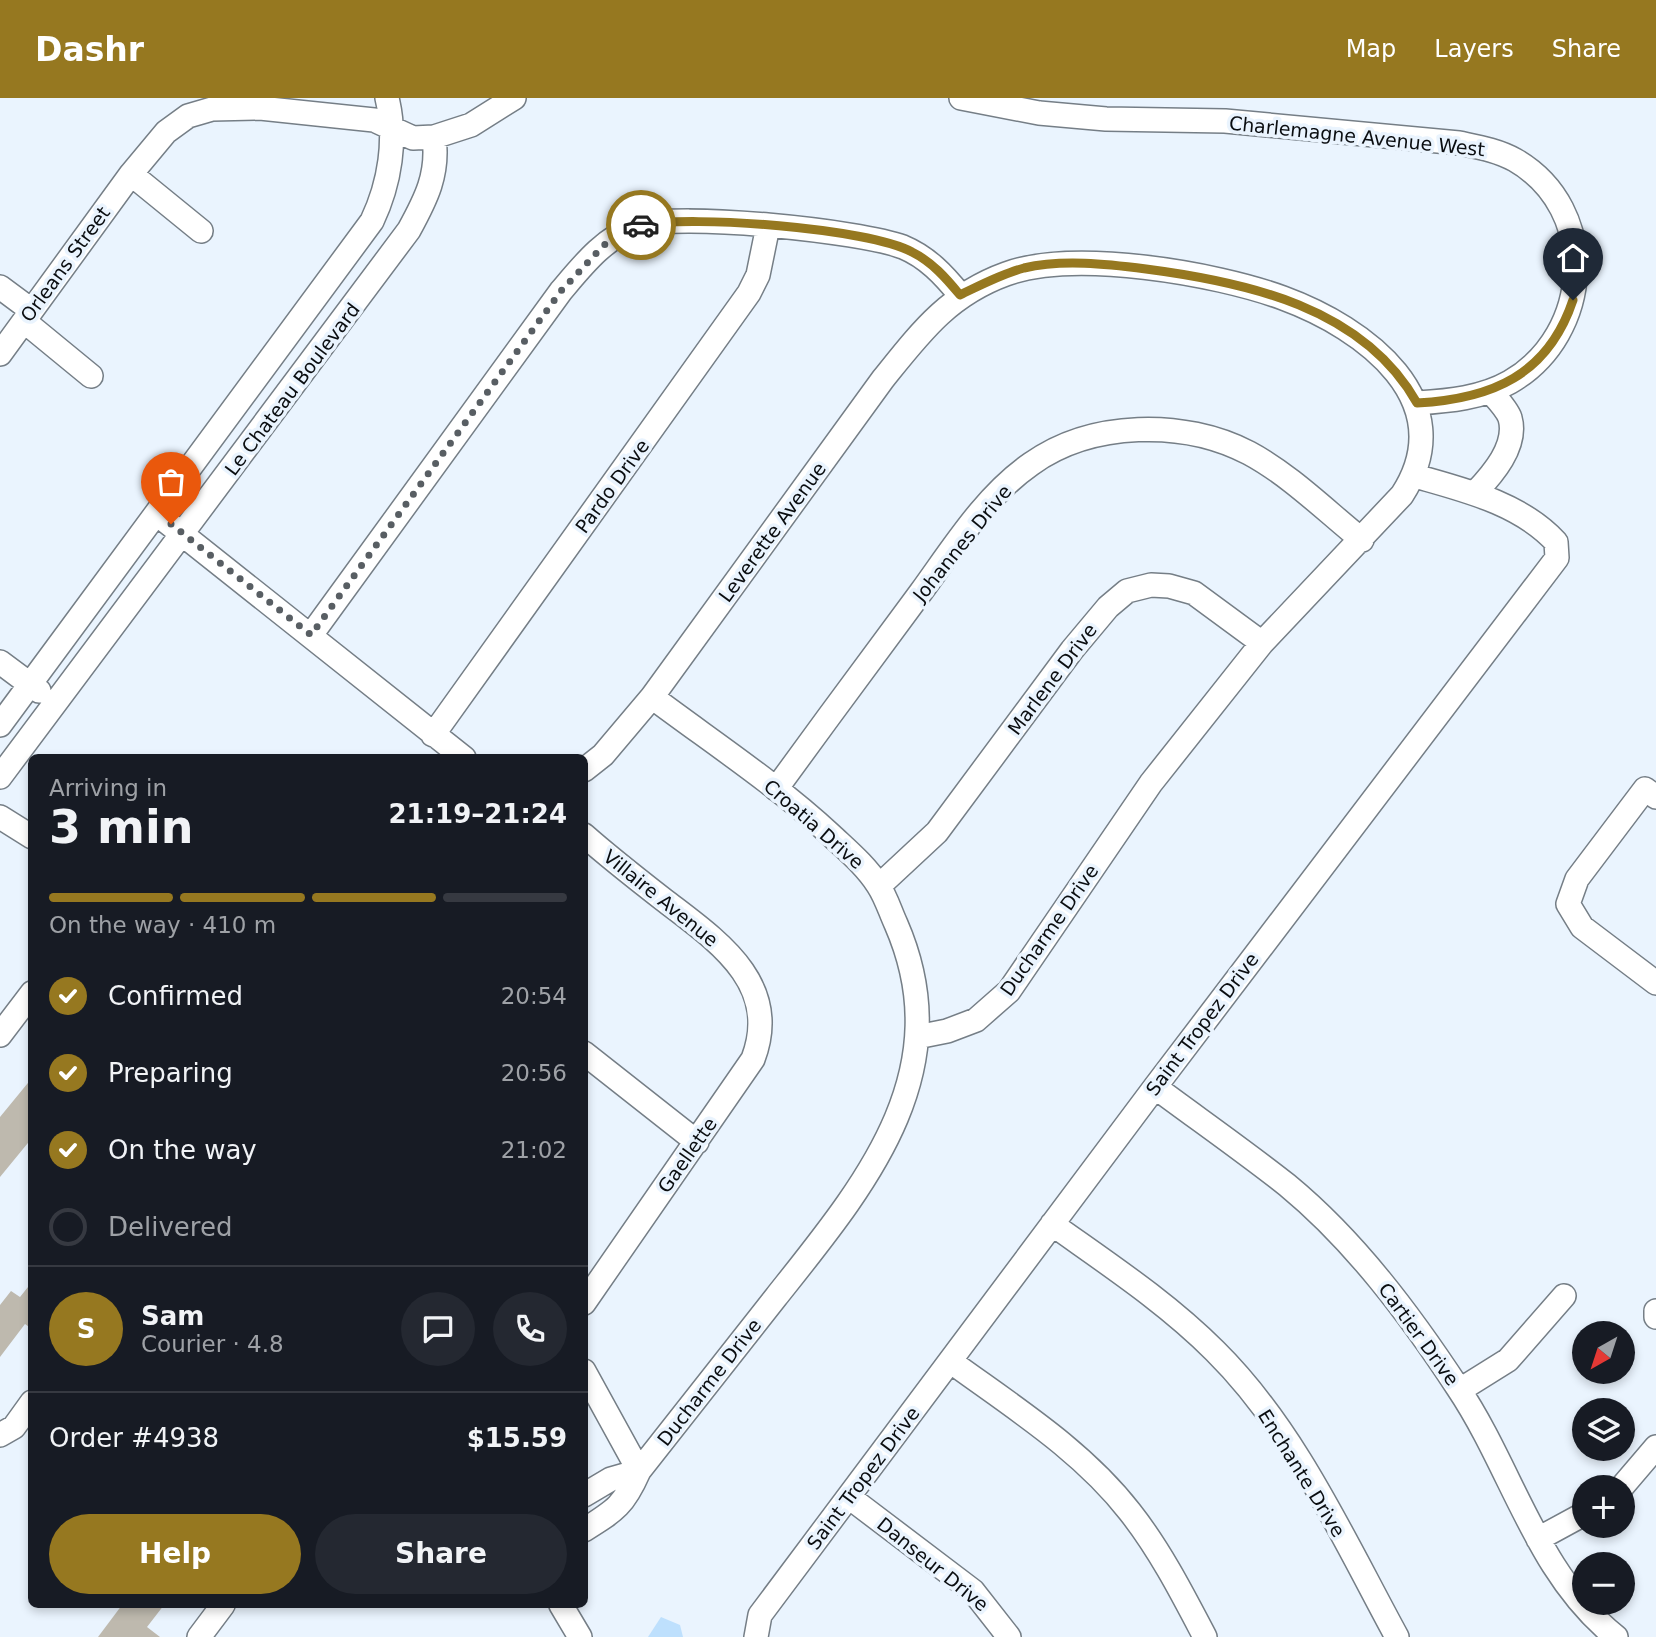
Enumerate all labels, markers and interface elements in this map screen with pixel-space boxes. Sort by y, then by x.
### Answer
text: Dashr [35,30,144,69]
text: Map [1346,35,1396,63]
text: Layers [1434,35,1514,63]
text: Share [1552,35,1621,63]
street label: Charlemagne Avenue West [1228,112,1486,160]
courier [606,190,676,260]
street label: Orleans Street [16,202,114,326]
icon: car [622,206,660,244]
pin [1543,228,1603,300]
icon: home [1554,239,1592,277]
street label: Le Chateau Boulevard [220,299,364,479]
street label: Pardo Drive [571,435,653,537]
pin [141,452,201,524]
street label: Leverette Avenue [714,458,830,606]
icon: bag [152,463,190,501]
street label: Johannes Drive [908,480,1016,606]
street label: Marlene Drive [1003,619,1101,739]
text: Arriving in [49,775,167,801]
street label: Croatia Drive [760,775,868,873]
text: 21:19–21:24 [388,799,567,829]
text: 3 min [49,800,193,854]
street label: Villaire Avenue [599,845,723,951]
street label: Ducharme Drive [995,860,1103,1000]
text: On the way · 410 m [49,912,276,938]
street label: Saint Tropez Drive [1141,948,1263,1100]
icon: check [49,977,87,1015]
text: Confirmed [108,981,243,1011]
text: 20:54 [501,983,567,1009]
icon: check [49,1054,87,1092]
text: Preparing [108,1058,233,1088]
text: 20:56 [501,1060,567,1086]
street label: Gaellette [653,1113,721,1197]
icon: check [49,1131,87,1169]
text: On the way [108,1135,257,1165]
text: 21:02 [501,1137,567,1163]
text: Delivered [108,1212,232,1242]
street label: Cartier Drive [1374,1278,1464,1390]
button: chat [401,1292,475,1366]
button: phone [493,1292,567,1366]
text: Sam [141,1301,204,1331]
text: S [77,1314,95,1344]
street label: Ducharme Drive [653,1314,765,1450]
north arrow [1572,1321,1634,1384]
map controls [1572,1321,1635,1615]
text: Courier · 4.8 [141,1331,284,1357]
button: layers [1572,1398,1635,1461]
street label: Saint Tropez Drive [802,1402,924,1554]
street label: Enchante Drive [1254,1405,1350,1541]
text: Order #4938 [49,1423,219,1453]
text: $15.59 [467,1423,567,1453]
button: + [1572,1475,1635,1538]
street label: Danseur Drive [873,1513,993,1615]
button: Help [49,1514,301,1594]
button: Share [315,1514,567,1594]
button: − [1572,1552,1635,1615]

